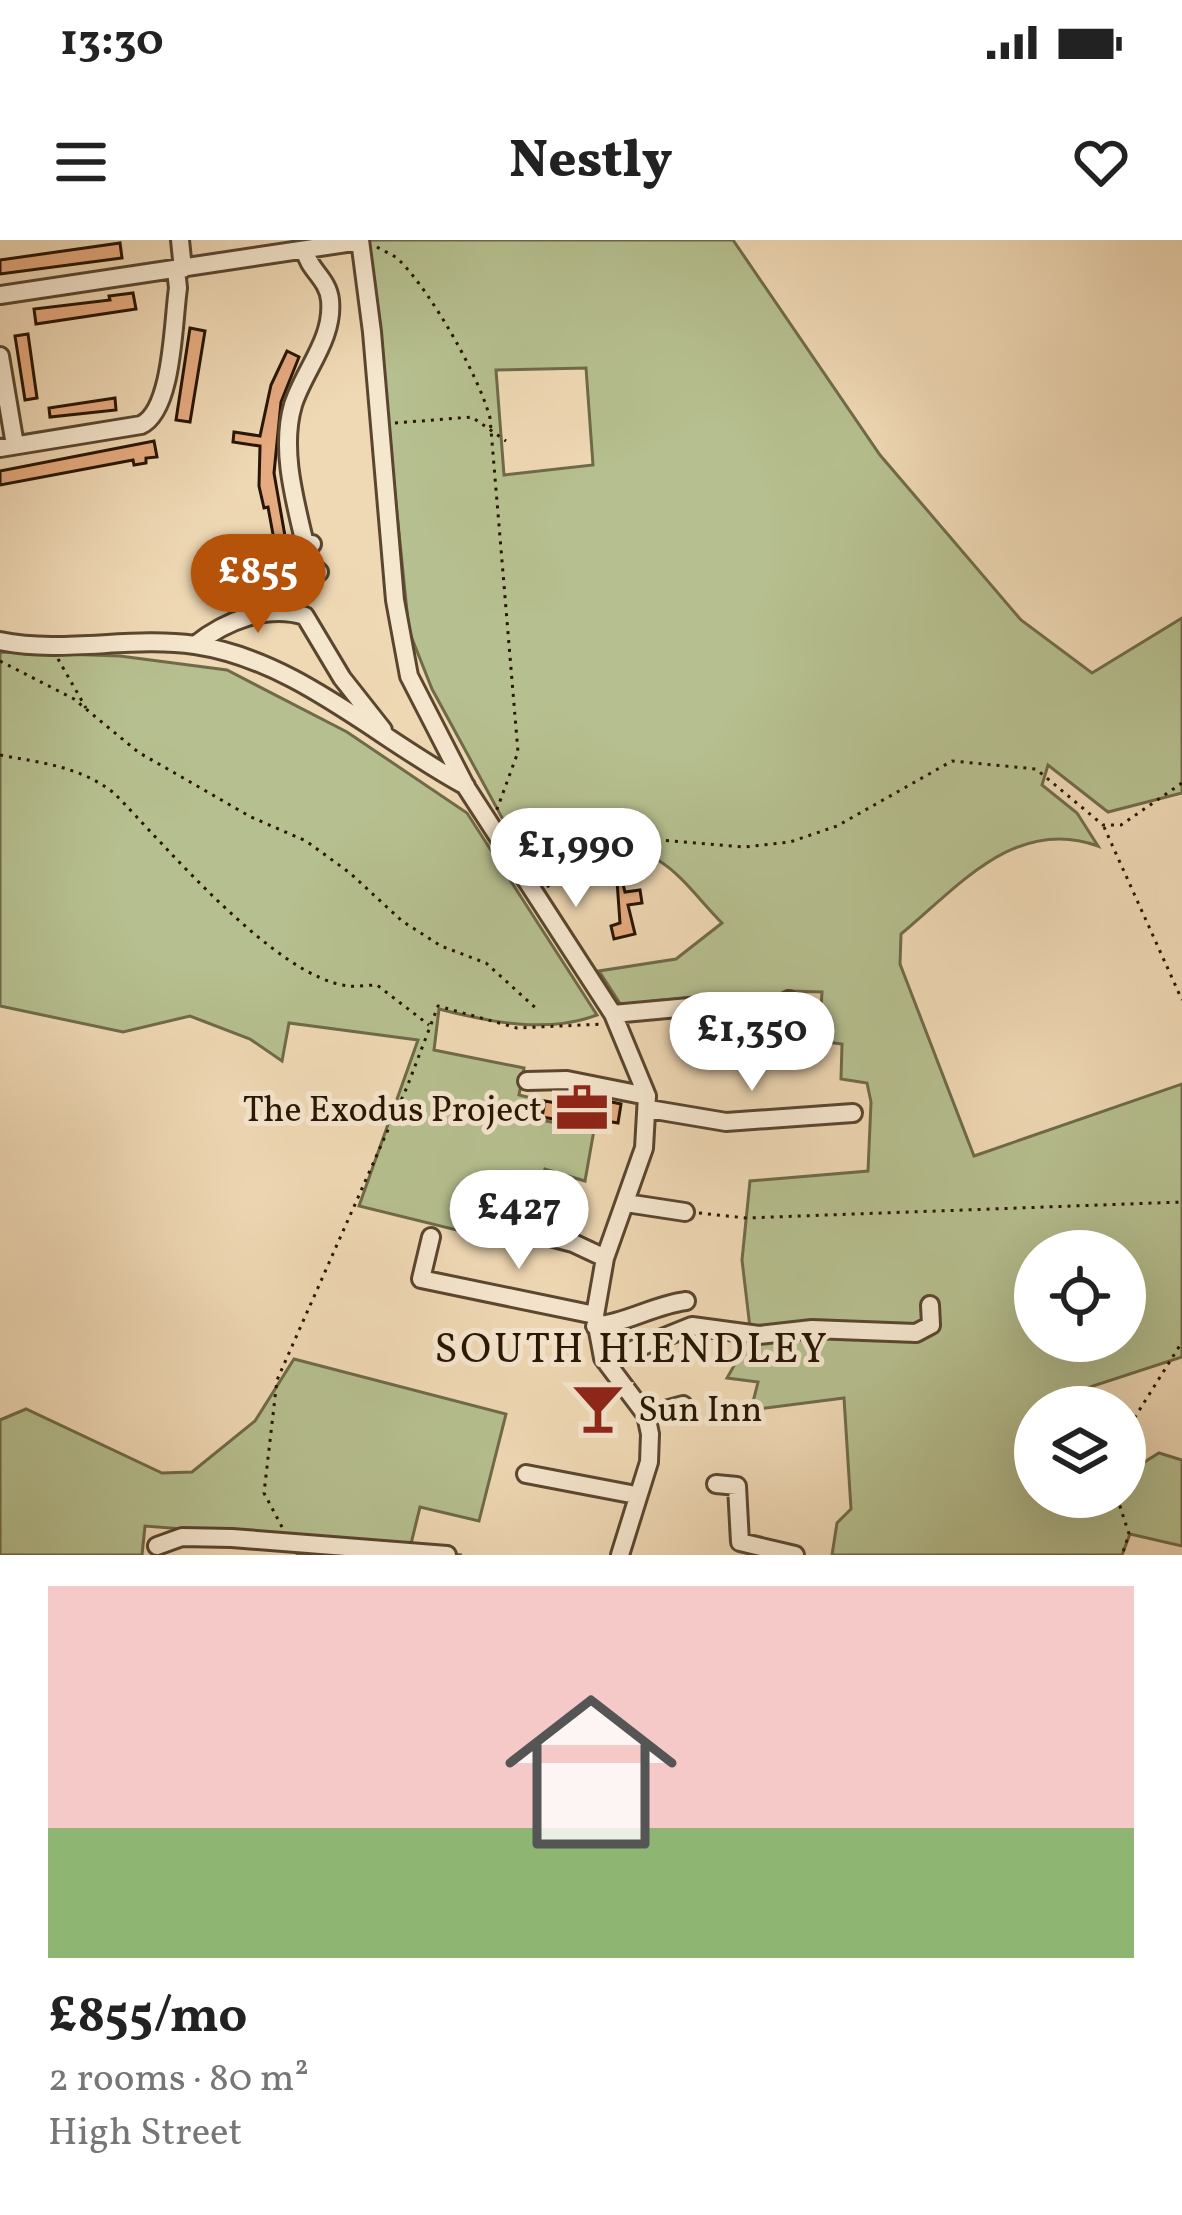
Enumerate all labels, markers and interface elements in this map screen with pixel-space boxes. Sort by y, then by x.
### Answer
text: 13:30 [60,11,164,74]
text: Nestly [509,125,673,200]
icon: menu [48,129,114,195]
icon: heart [1068,129,1134,195]
pin: £855 [187,534,329,636]
text: £855 [218,546,298,600]
pin: £1,990 [478,808,674,910]
text: £1,990 [517,820,635,874]
pin: £1,350 [654,992,850,1094]
text: £1,350 [696,1004,808,1058]
office icon: The Exodus Project [553,1079,611,1137]
place label: The Exodus Project [243,1087,542,1137]
pin: £427 [448,1170,590,1272]
text: £427 [477,1182,561,1236]
map controls [1014,1230,1146,1518]
button: locate [1014,1230,1146,1362]
district label: SOUTH HIENDLEY [434,1322,830,1381]
bar icon: Sun Inn [569,1379,627,1437]
button: layers [1014,1386,1146,1518]
place label: Sun Inn [638,1387,763,1437]
icon: home [483,1664,699,1880]
text: £855/mo [48,1982,247,2053]
text: 2 rooms · 80 m² [48,2053,309,2107]
text: High Street [48,2107,242,2161]

